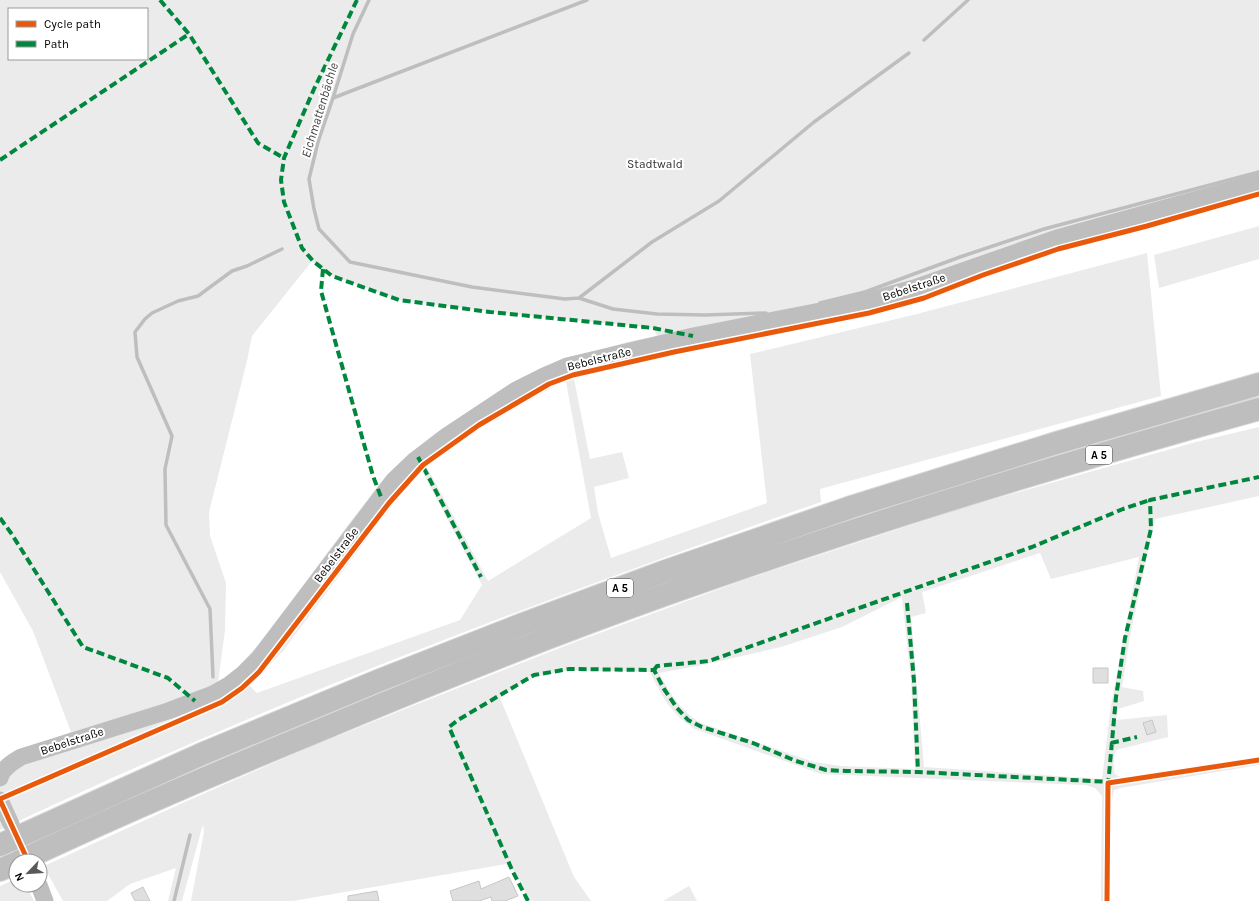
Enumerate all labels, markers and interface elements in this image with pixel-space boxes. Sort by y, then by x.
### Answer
legend [8,8,148,60]
text: Cycle path [44,17,101,31]
text: Path [44,37,69,51]
water label: Eichmattenbächle [298,61,341,159]
park label: Stadtwald [627,157,683,171]
street label: Bebelstraße [881,270,947,304]
street label: Bebelstraße [566,344,632,374]
road number: A 5 [1086,446,1112,464]
street label: Bebelstraße [311,525,361,585]
road number: A 5 [607,579,633,597]
street label: Bebelstraße [39,724,105,758]
north arrow [8,853,48,893]
text: N [12,871,27,883]

